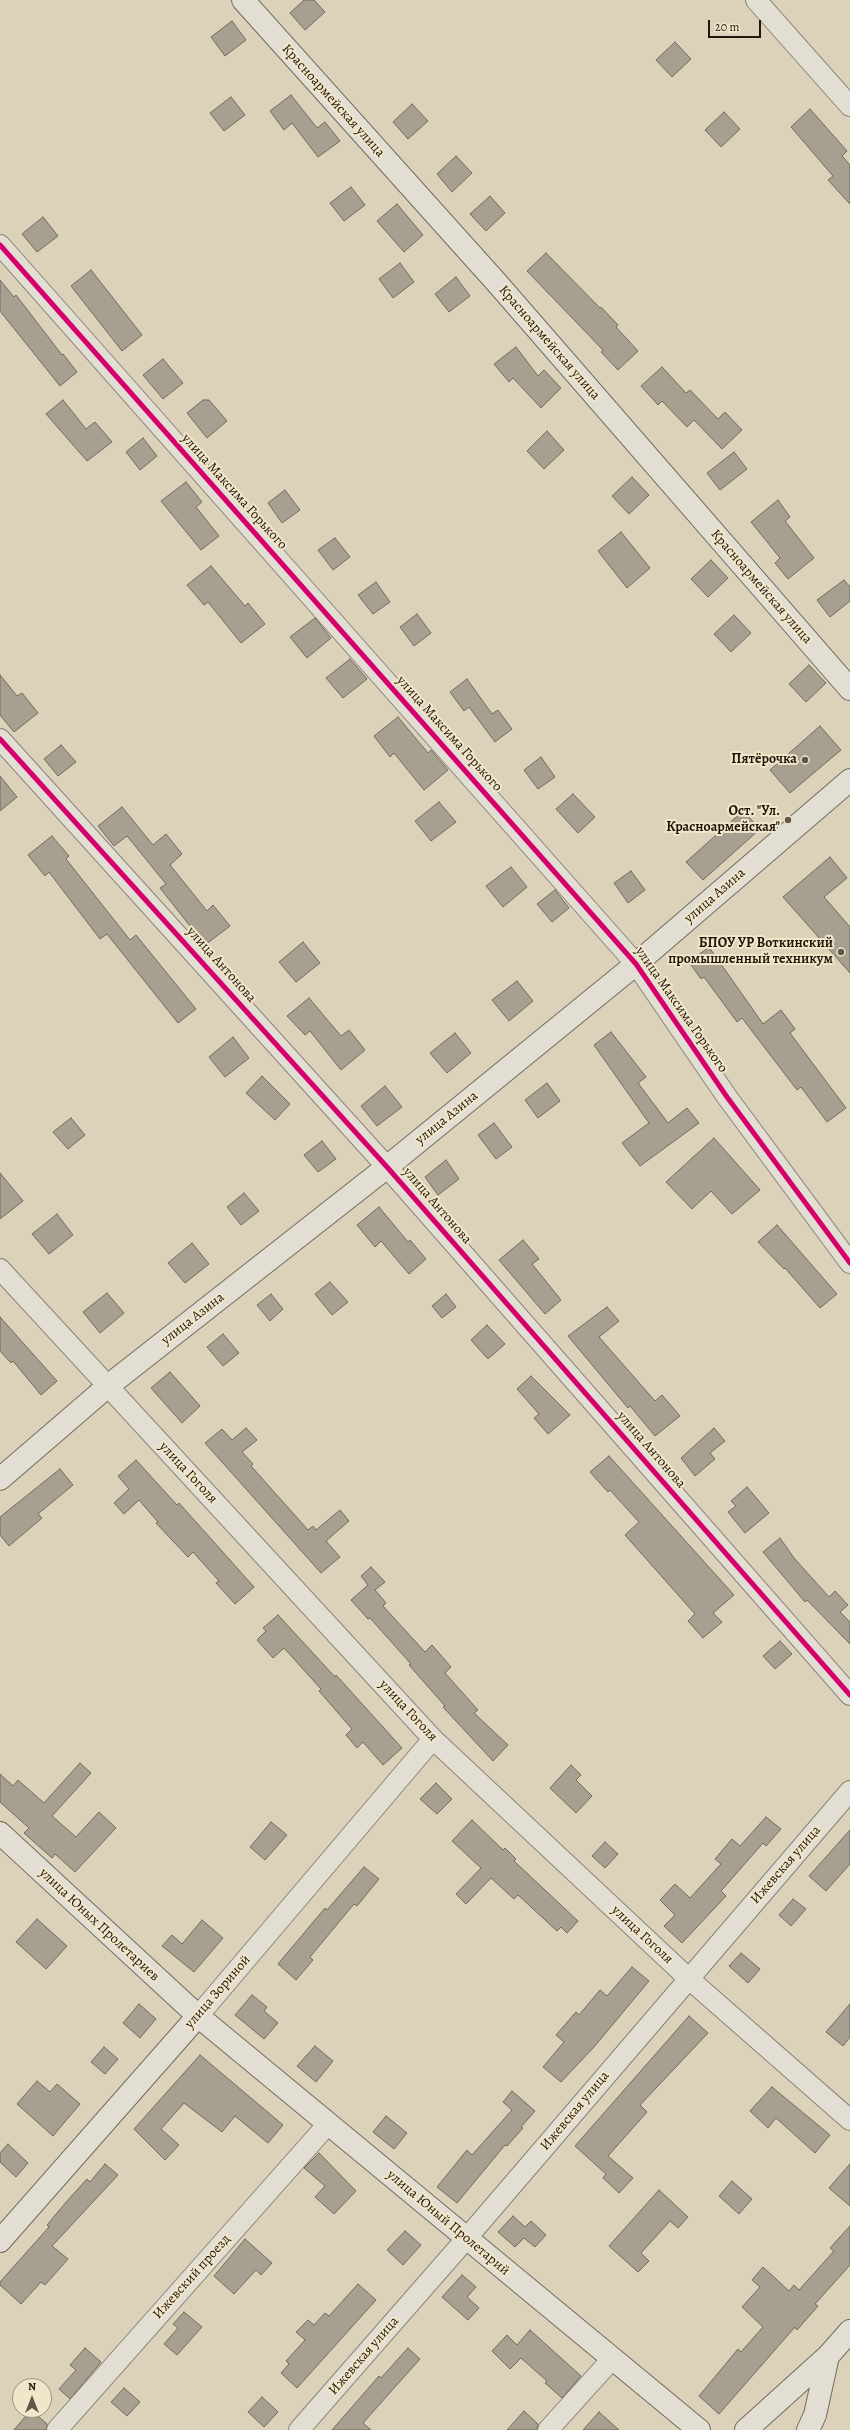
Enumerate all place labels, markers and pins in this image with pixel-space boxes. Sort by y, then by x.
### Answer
place label: Пятёрочка [731,752,797,768]
marker: Пятёрочка [800,755,810,765]
place label: Ост. "Ул. Красноармейская" [666,804,780,836]
marker: Ост. "Ул. Красноармейская" [783,815,793,825]
place label: БПОУ УР Воткинский промышленный техникум [668,936,833,968]
marker: БПОУ УР Воткинский промышленный техникум [836,947,846,957]

